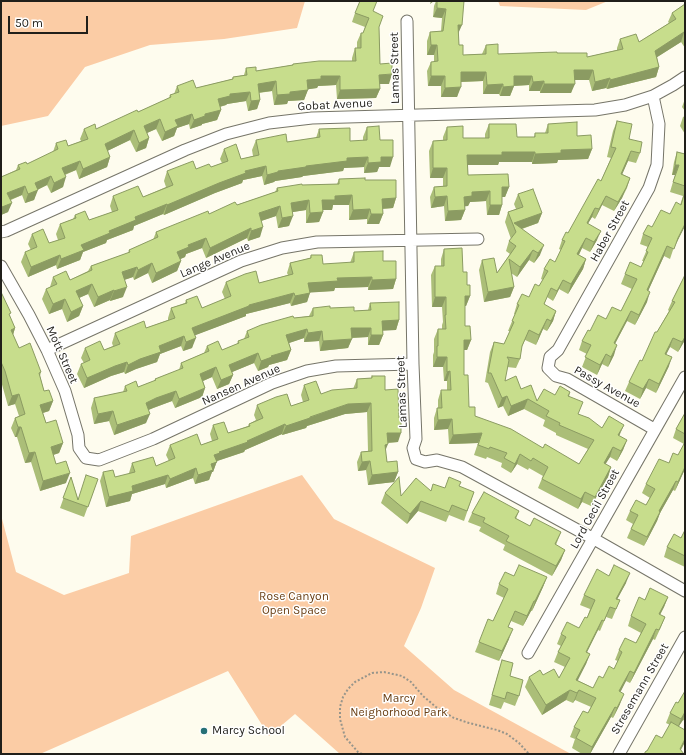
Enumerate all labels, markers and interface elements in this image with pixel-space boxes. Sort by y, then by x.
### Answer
scale bar [10,8,90,34]
text: 50 m [15,16,43,30]
street label: Lamas Street [387,32,403,104]
street label: Gobat Avenue [297,96,373,114]
street label: Haber Street [587,198,633,264]
street label: Lange Avenue [178,239,252,281]
street label: Mott Street [43,324,81,386]
street label: Lamas Street [394,356,410,428]
street label: Nansen Avenue [200,361,282,409]
street label: Passy Avenue [571,363,643,411]
street label: Lord Cecil Street [567,467,623,551]
park label: Rose Canyon Open Space [259,590,329,618]
street label: Stresemann Street [608,641,672,737]
park label: Marcy Neighorhood Park [350,692,448,720]
place label: Marcy School [212,724,285,738]
marker: Marcy School [199,726,209,736]

